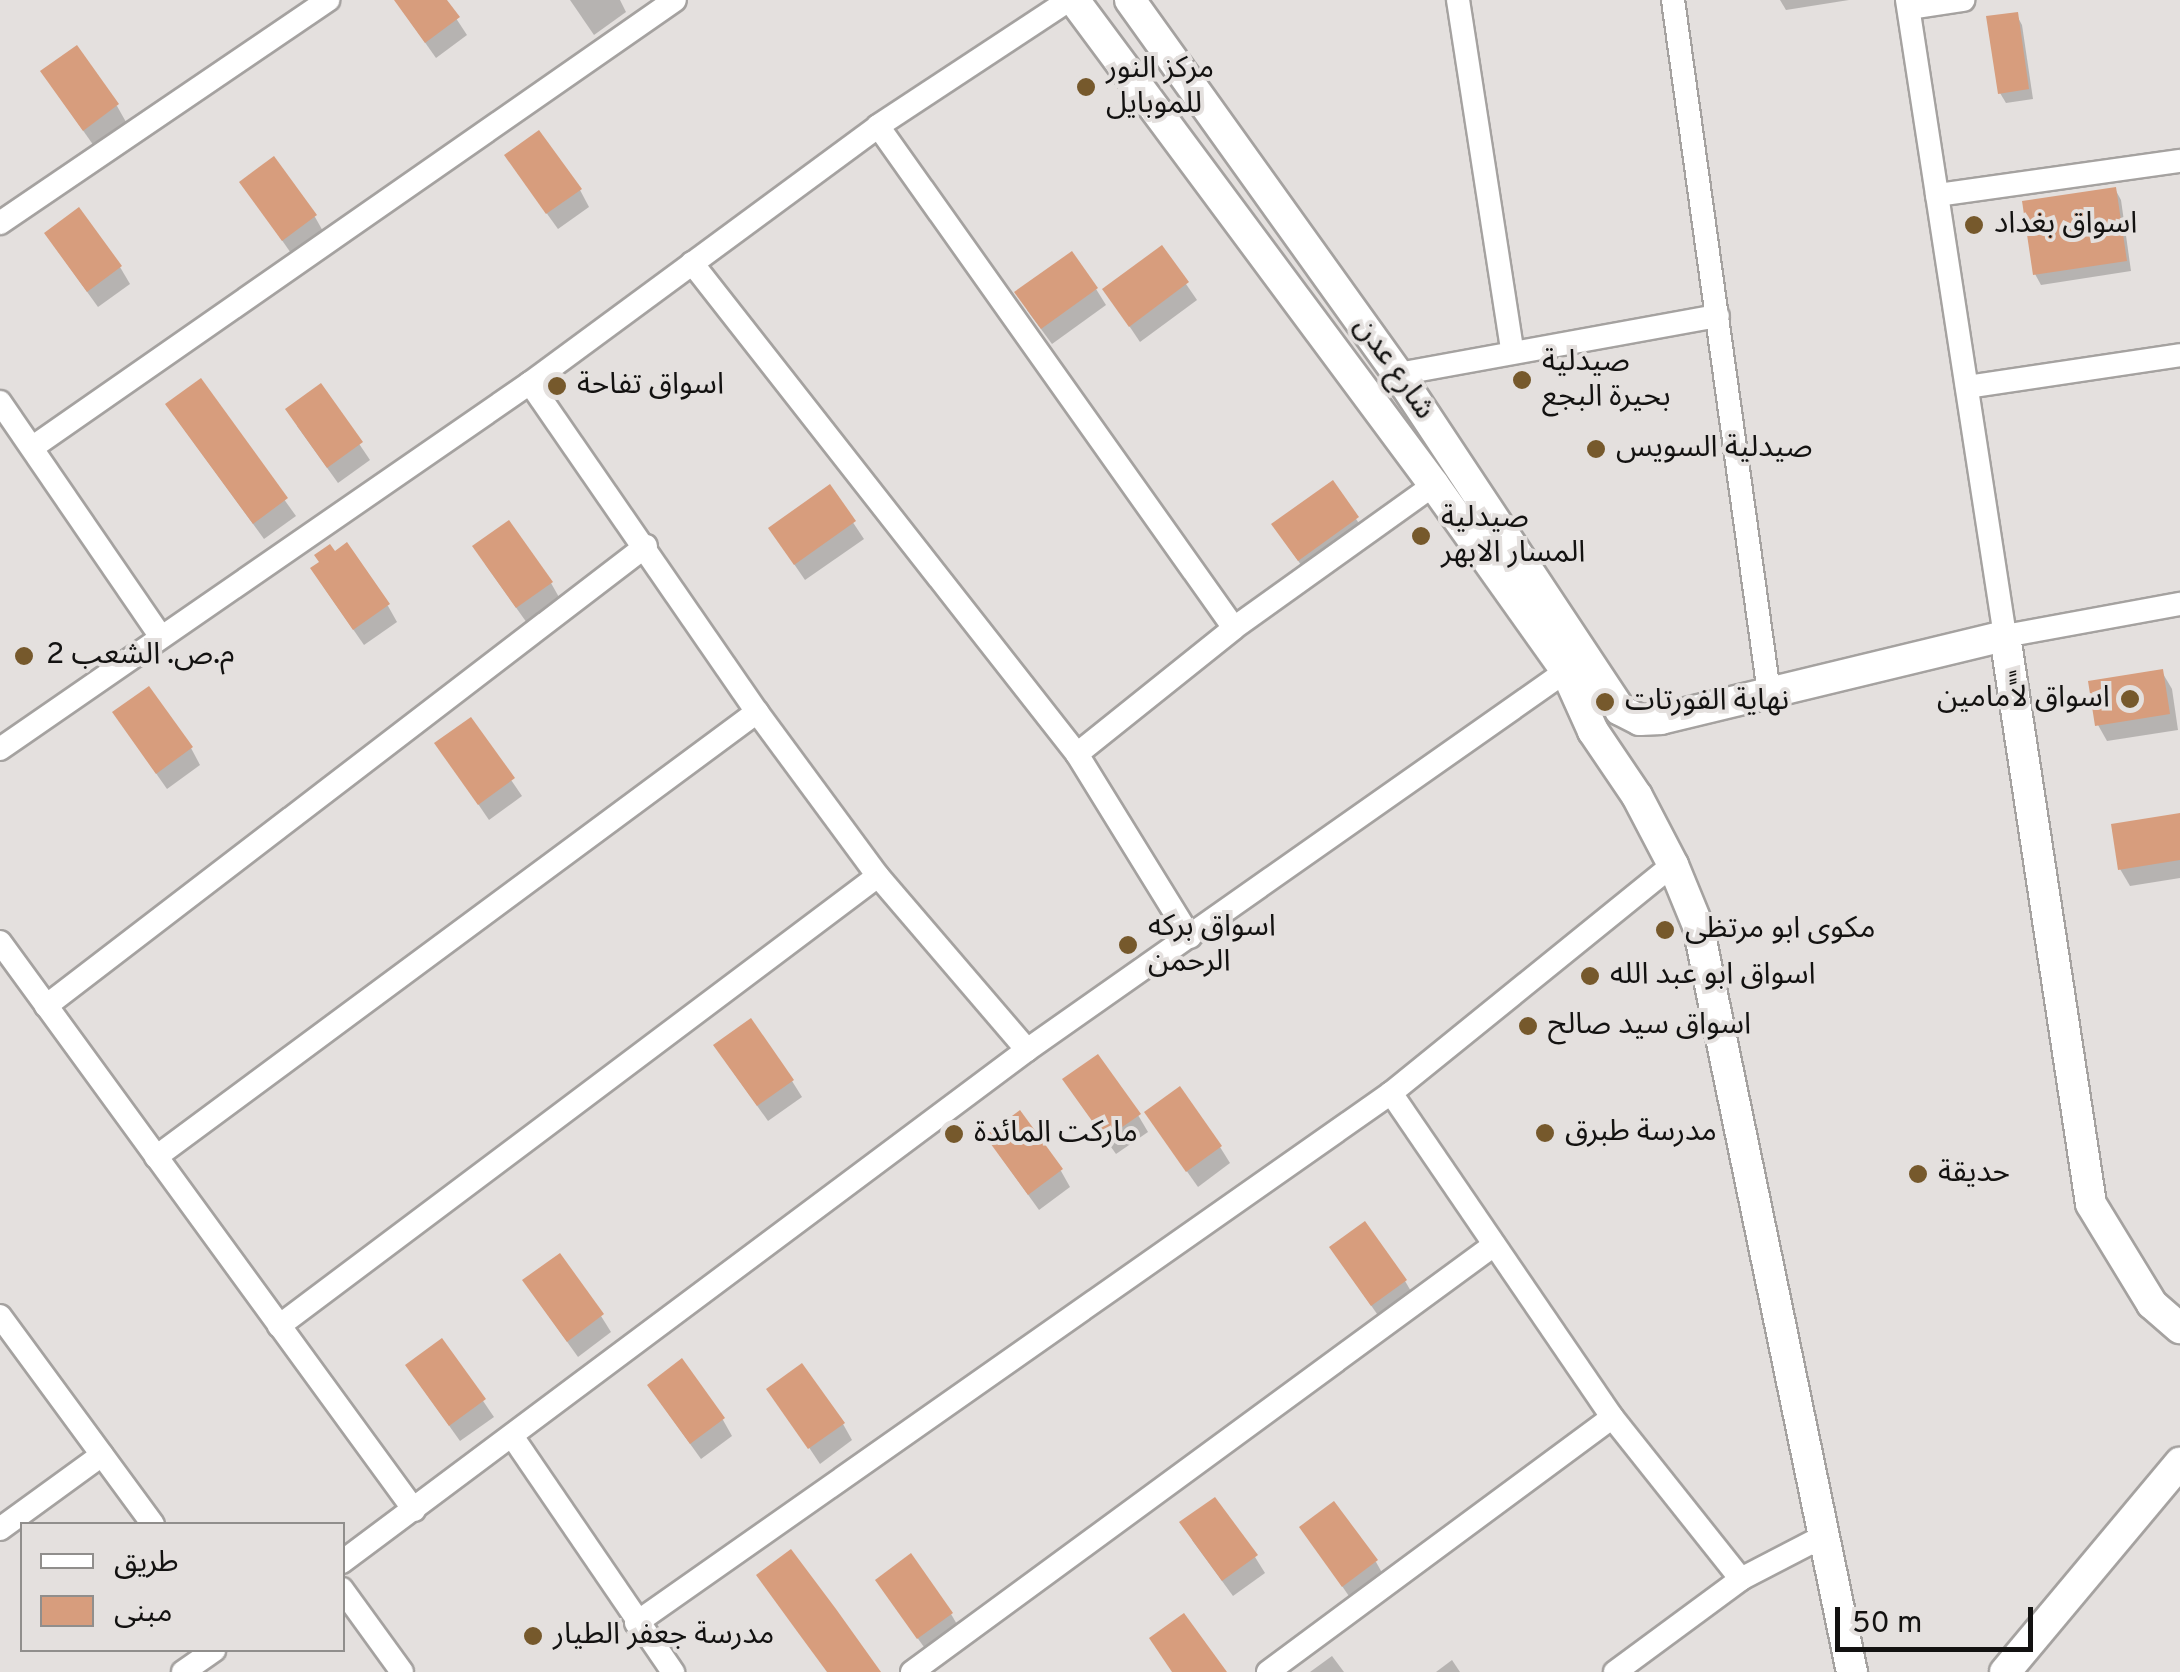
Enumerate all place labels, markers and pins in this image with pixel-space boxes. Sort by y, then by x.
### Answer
place label: مركز النور للموبايل [1106,52,1214,122]
marker: مركز النور للموبايل [1075,76,1097,98]
place label: اسواق بغداد [1994,207,2137,243]
marker: اسواق بغداد [1963,214,1985,236]
place label: صيدلية بحيرة البجع [1542,345,1671,416]
place label: اسواق تفاحة [577,368,724,404]
marker: صيدلية بحيرة البجع [1511,369,1533,391]
marker: اسواق تفاحة [546,375,568,397]
place label: صيدلية السويس [1616,431,1812,467]
marker: صيدلية السويس [1585,438,1607,460]
place label: صيدلية المسار الابهر [1441,501,1585,572]
marker: صيدلية المسار الابهر [1410,525,1432,547]
place label: م.ص. الشعب 2 [46,638,235,674]
marker: م.ص. الشعب 2 [11,643,37,669]
place label: اسواق لاًًمامين [1937,681,2110,717]
place label: نهاية الفورتات [1625,684,1789,720]
marker: اسواق لاًًمامين [2119,688,2141,710]
marker: نهاية الفورتات [1594,691,1616,713]
place label: اسواق بركه الرحمن [1148,910,1276,980]
place label: مكوى ابو مرتظى [1685,912,1875,948]
marker: مكوى ابو مرتظى [1654,919,1676,941]
marker: اسواق بركه الرحمن [1117,934,1139,956]
place label: اسواق ابو عبد الله [1610,958,1816,994]
marker: اسواق ابو عبد الله [1579,965,1601,987]
place label: اسواق سيد صالح [1548,1008,1751,1044]
marker: اسواق سيد صالح [1517,1015,1539,1037]
place label: مدرسة طبرق [1565,1115,1717,1151]
place label: ماركت المائدة [974,1116,1138,1152]
marker: مدرسة طبرق [1534,1122,1556,1144]
marker: ماركت المائدة [943,1123,965,1145]
place label: حديقة [1938,1156,2010,1192]
marker: حديقة [1907,1163,1929,1185]
place label: مدرسة جعفر الطيار [553,1618,774,1654]
marker: مدرسة جعفر الطيار [522,1625,544,1647]

